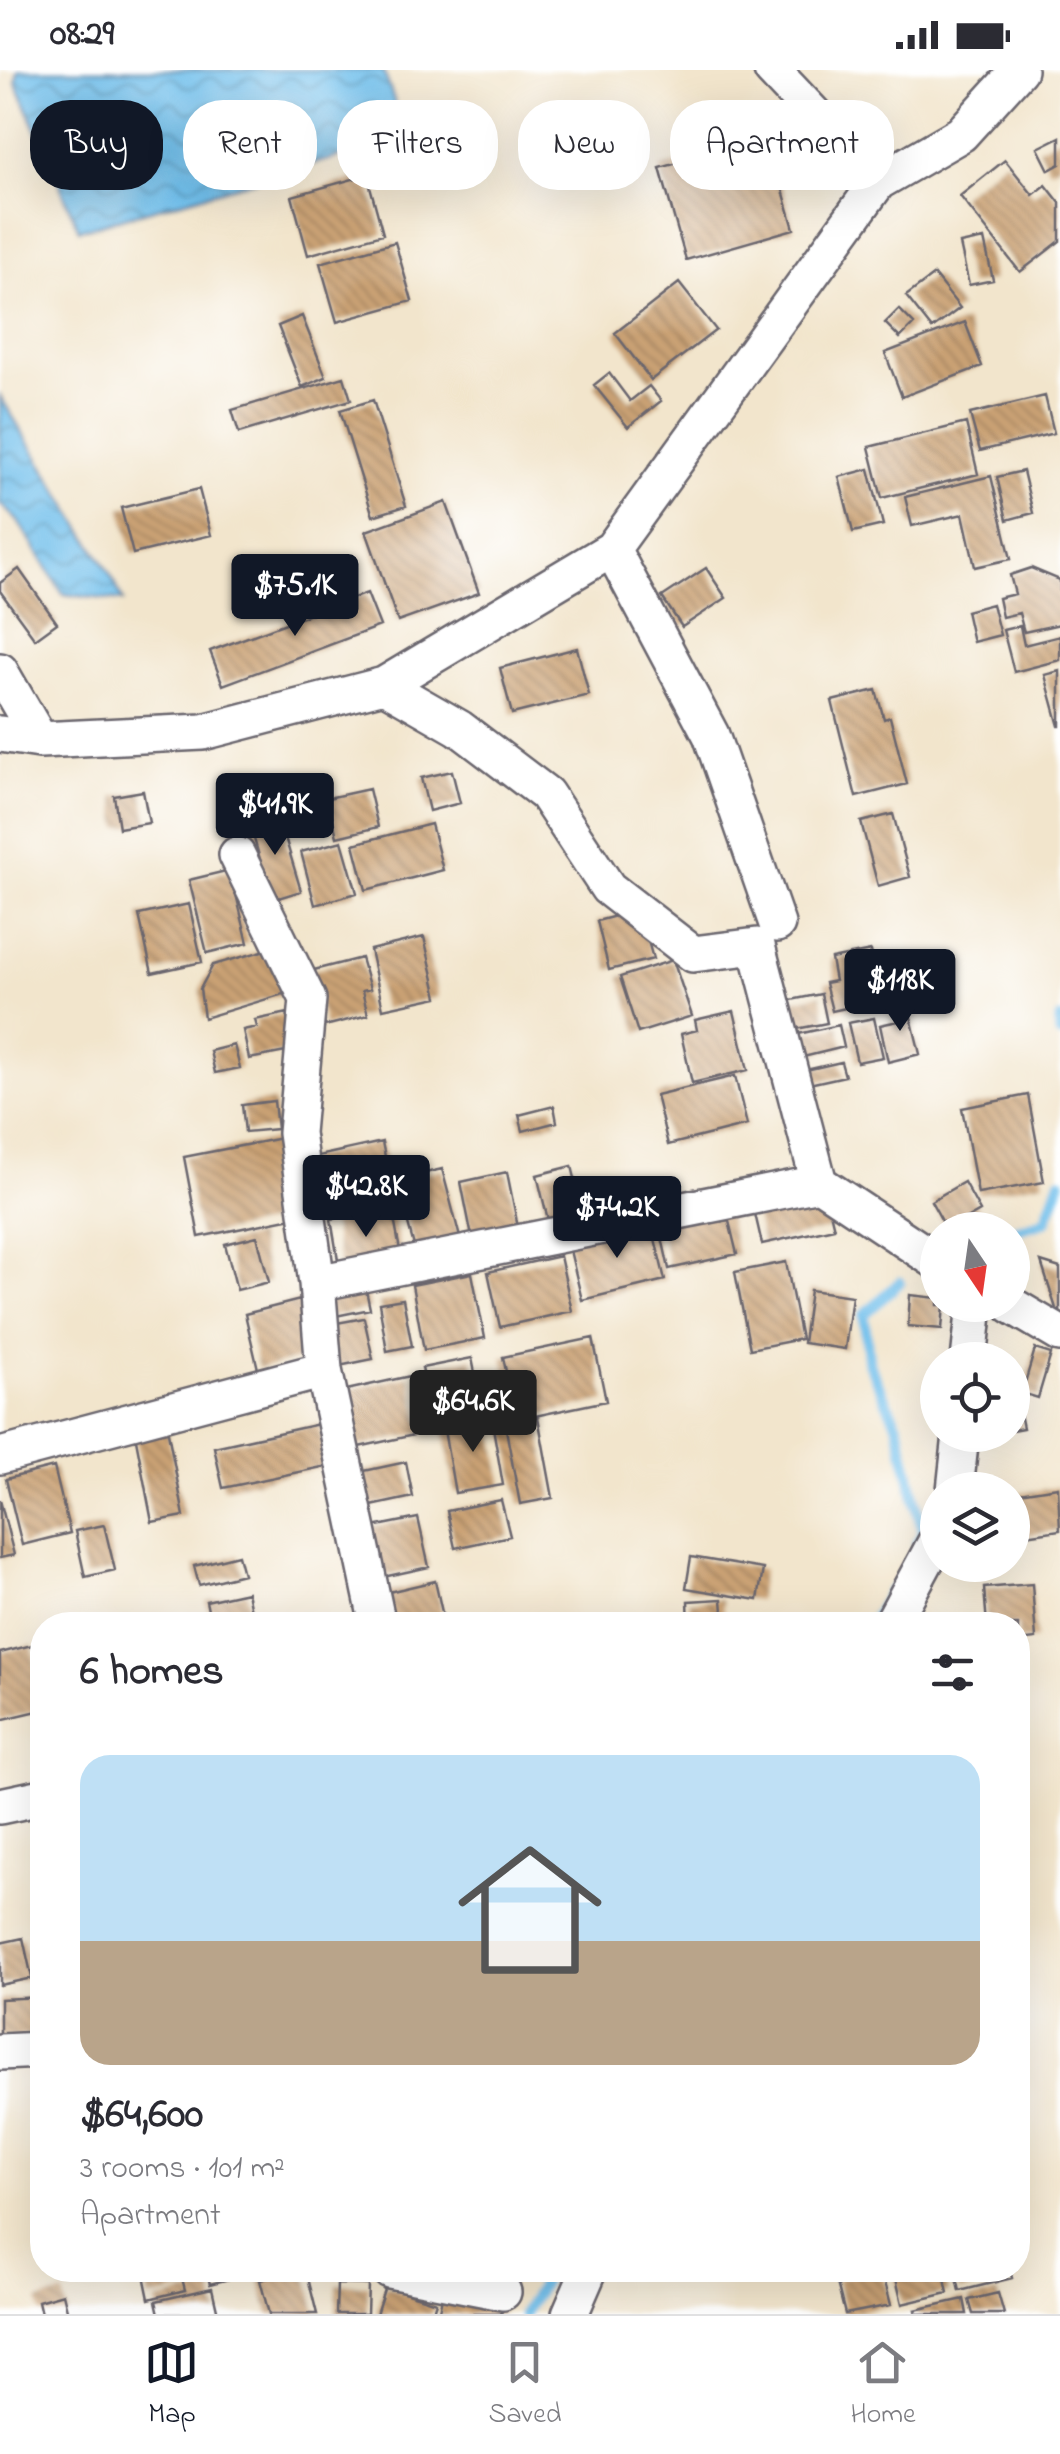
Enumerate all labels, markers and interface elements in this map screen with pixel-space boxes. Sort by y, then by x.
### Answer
text: 08:29 [50,7,114,63]
chip: Buy [30,100,163,190]
chip: Rent [183,100,317,190]
chip: Filters [337,100,498,190]
chip: New [518,100,650,190]
chip: Apartment [670,100,894,190]
pin: $75.1K [214,554,376,639]
text: $75.1K [253,563,337,610]
pin: $41.9K [194,773,356,858]
text: $41.9K [238,782,312,829]
pin: $118K [830,949,970,1034]
text: $118K [866,958,934,1005]
pin: $42.8K [285,1155,447,1240]
text: $42.8K [325,1164,407,1211]
pin: $74.2K [536,1176,698,1261]
text: $74.2K [575,1185,659,1232]
north arrow [920,1212,1030,1322]
map controls [920,1212,1030,1582]
button: locate [920,1342,1030,1452]
pin: $64.6K [392,1370,554,1455]
text: $64.6K [432,1379,514,1426]
button: layers [920,1472,1030,1582]
text: 6 homes [80,1642,224,1703]
icon: filters [925,1645,980,1700]
icon: home [440,1820,620,2000]
text: $64,600 [80,2085,203,2146]
text: 3 rooms · 101 m² [80,2146,285,2193]
text: Apartment [80,2193,221,2240]
tab: Map [144,2335,199,2436]
tab: Saved [488,2335,561,2436]
tab: Home [850,2335,916,2436]

